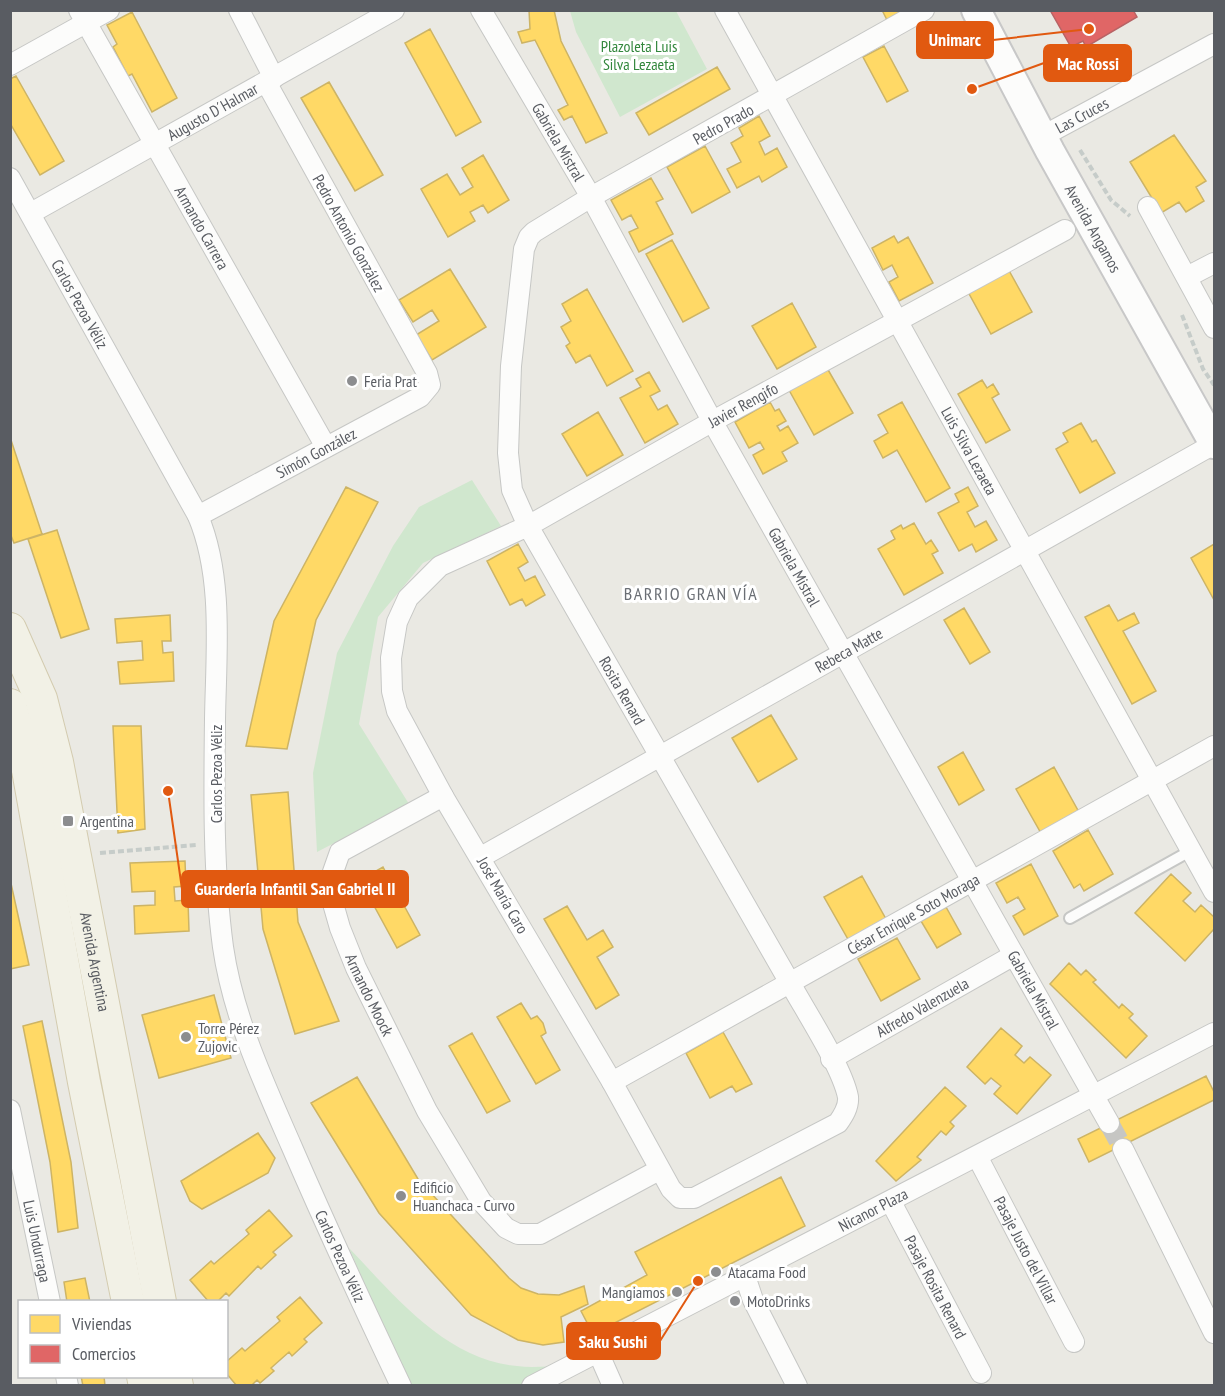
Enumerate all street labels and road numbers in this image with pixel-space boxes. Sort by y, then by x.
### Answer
street label: Augusto D´Halmar [164,78,262,145]
street label: Las Cruces [1052,93,1112,138]
street label: Gabriela Mistral [528,99,589,185]
street label: Pedro Prado [689,99,757,149]
street label: Pedro Antonio González [308,171,390,295]
street label: Avenida Angamos [1061,181,1126,276]
street label: Armando Carrera [170,182,234,273]
street label: Carlos Pezoa Véliz [47,256,113,352]
street label: Javier Rengifo [704,378,781,432]
street label: Luis Silva Lezaeta [937,403,1002,498]
street label: Simón González [273,423,360,482]
street label: Gabriela Mistral [764,524,825,610]
street label: Rebeca Matte [811,623,886,677]
street label: Rosita Renard [595,653,650,728]
street label: Carlos Pezoa Véliz [206,724,226,823]
street label: José María Caro [473,852,533,937]
street label: César Enrique Soto Moraga [844,869,983,959]
street label: Avenida Argentina [76,911,114,1013]
street label: Gabriela Mistral [1003,947,1064,1033]
street label: Armando Moock [341,951,398,1040]
street label: Alfredo Valenzuela [872,973,972,1041]
street label: Nicanor Plaza [835,1183,911,1236]
street label: Pasaje Justo del Villar [990,1193,1063,1308]
street label: Luis Undurraga [19,1198,56,1284]
street label: Carlos Pezoa Véliz [311,1207,370,1305]
street label: Pasaje Rosita Renard [900,1232,971,1342]

